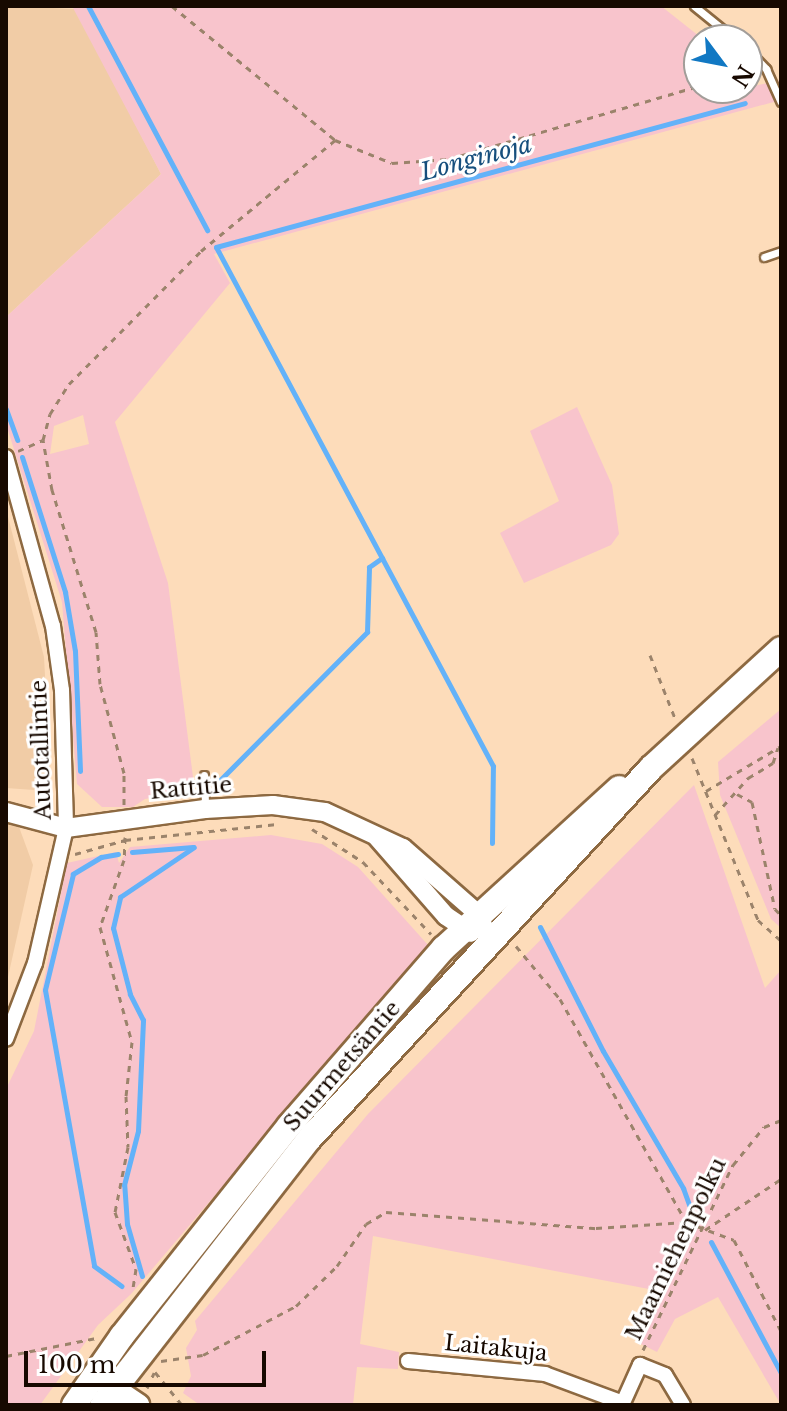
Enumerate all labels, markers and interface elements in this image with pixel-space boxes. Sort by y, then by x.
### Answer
north arrow [683,24,763,104]
text: N [725,60,759,92]
water label: Longinoja [417,129,535,187]
street label: Autotallintie [25,680,57,820]
street label: Rattitie [149,771,233,805]
street label: Suurmetsäntie [278,995,406,1137]
street label: Maamiehenpolku [620,1153,732,1345]
street label: Laitakuja [443,1329,549,1367]
scale bar [28,1335,270,1385]
text: 100 m [38,1350,116,1379]

